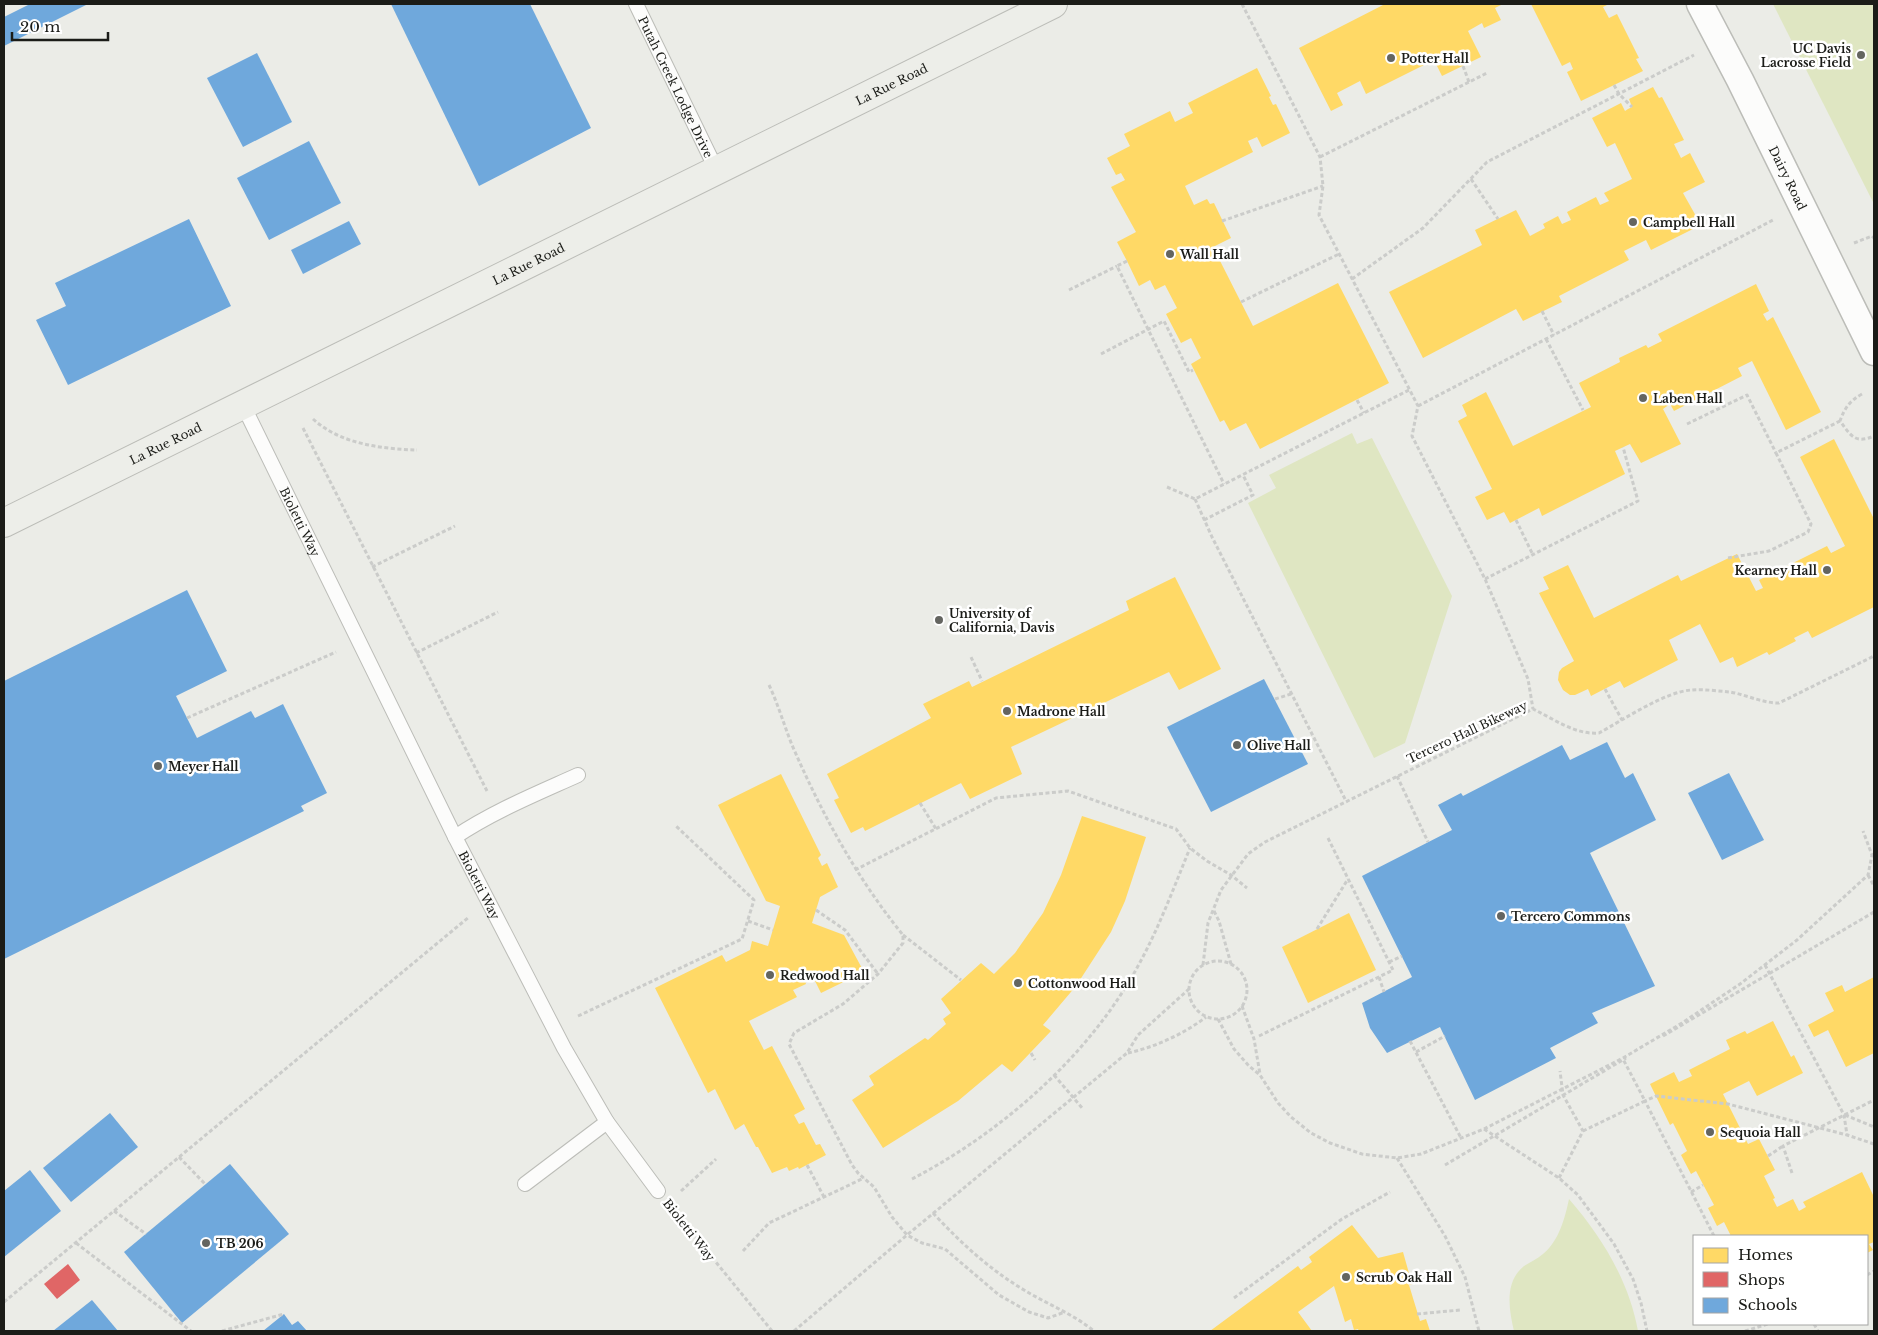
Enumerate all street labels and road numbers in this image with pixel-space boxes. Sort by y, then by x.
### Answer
street label: Putah Creek Lodge Drive [635,14,717,160]
street label: La Rue Road [853,60,930,108]
street label: Dairy Road [1766,143,1810,212]
street label: La Rue Road [490,239,567,288]
street label: La Rue Road [127,419,204,467]
street label: Bioletti Way [277,485,324,559]
street label: Tercero Hall Bikeway [1404,697,1530,767]
street label: Bioletti Way [456,848,504,922]
street label: Bioletti Way [660,1196,718,1264]

